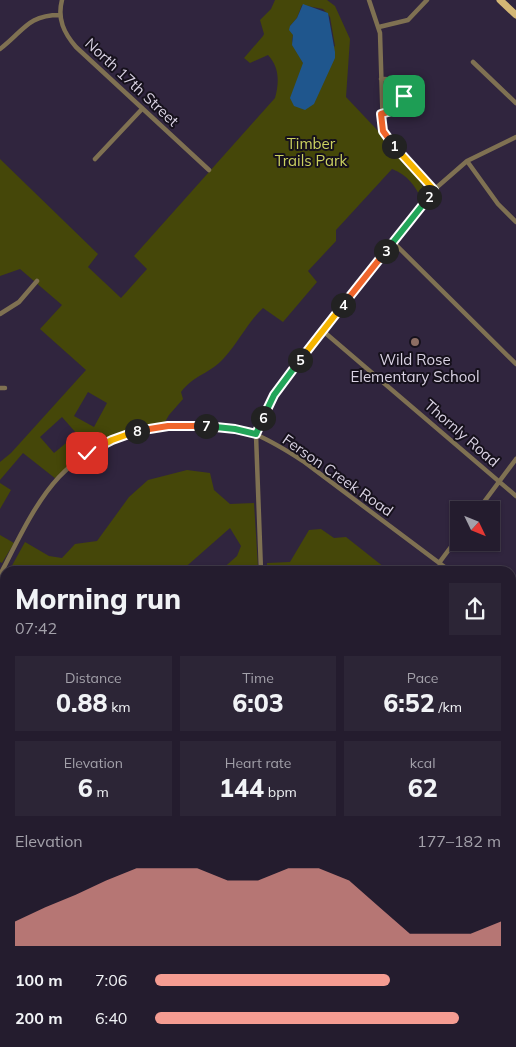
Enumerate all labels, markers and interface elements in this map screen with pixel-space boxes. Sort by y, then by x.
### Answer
street label: North 17th Street [81,34,183,130]
pin [383,75,425,117]
icon: arrive [390,82,418,110]
park label: Timber Trails Park [275,134,347,170]
pin: 1 [382,134,406,158]
text: 1 [390,137,399,155]
pin: 2 [416,184,442,210]
text: 2 [425,188,434,206]
pin: 3 [374,238,398,264]
text: 3 [382,242,391,260]
pin: 4 [330,292,356,318]
text: 4 [339,296,348,314]
marker: Wild Rose Elementary School [409,336,421,348]
pin: 5 [288,348,312,372]
place label: Wild Rose Elementary School [351,350,479,386]
text: 5 [296,351,305,369]
street label: Thornly Road [421,395,503,471]
pin: 6 [250,406,276,430]
text: 6 [259,409,268,427]
pin: 7 [194,414,218,438]
text: 7 [202,417,211,435]
pin: 8 [124,418,150,444]
text: 8 [133,422,142,440]
street label: Ferson Creek Road [279,430,397,520]
pin [66,432,108,474]
icon: check [73,439,101,467]
north arrow [450,501,500,551]
map controls [450,501,500,551]
text: Morning run [15,581,181,616]
button: share [449,583,501,635]
text: 07:42 [15,618,57,638]
text: Distance [65,669,122,687]
text: Time [242,669,274,687]
text: Pace [407,669,438,687]
text: 0.88 [56,687,108,718]
text: 6:03 [232,687,284,718]
text: 6:52 [383,687,435,718]
text: km [108,698,131,716]
text: /km [435,698,462,716]
text: Elevation [64,754,123,772]
text: Heart rate [225,754,291,772]
text: kcal [410,754,435,772]
text: 6 [78,772,93,803]
text: 144 [219,772,264,803]
text: 62 [408,772,438,803]
text: m [93,783,109,801]
text: bpm [264,783,297,801]
text: Elevation [15,831,83,851]
text: 177–182 m [417,831,501,851]
text: 100 m [15,970,63,990]
text: 7:06 [95,970,127,990]
text: 200 m [15,1008,63,1028]
text: 6:40 [95,1008,127,1028]

